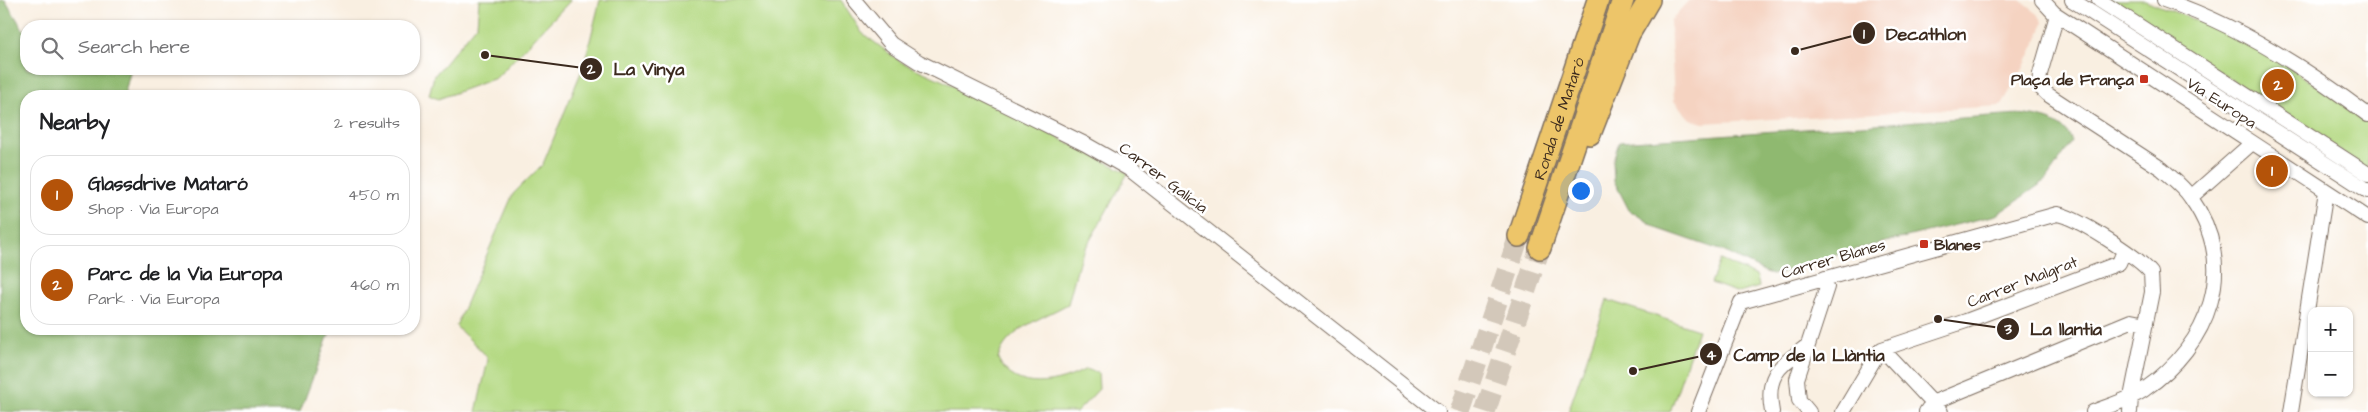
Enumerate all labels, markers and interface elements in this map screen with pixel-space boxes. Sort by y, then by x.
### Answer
callout: Decathlon [1851,17,1976,50]
search box [20,20,420,75]
text: Decathlon [1886,22,1966,47]
text: 1 [1863,24,1865,45]
icon: search [38,34,66,62]
text: Search here [78,34,190,61]
callout: La Vinya [579,52,694,85]
street label: Ronda de Mataró [1529,54,1590,183]
text: La Vinya [614,57,685,83]
text: 2 [586,59,596,80]
pin: 2 [2262,66,2294,104]
place label: Plaça de França [2011,69,2135,91]
street label: Via Europa [2182,72,2261,134]
marker: Plaça de França [2138,73,2150,85]
text: Nearby [40,108,110,137]
text: 2 results [334,112,400,134]
street label: Carrer Galícia [1115,137,1212,218]
pin: 1 [2256,152,2288,190]
text: Glassdrive Mataró [88,171,248,198]
your location [1568,178,1594,204]
text: 1 [56,184,58,206]
text: 450 m [348,184,399,206]
text: Shop · Via Europa [88,198,219,220]
street label: Carrer Blanes [1778,234,1888,284]
place label: Blanes [1934,234,1981,256]
marker: Blanes [1918,238,1930,250]
street label: Carrer Malgrat [1964,251,2082,314]
text: Parc de la Via Europa [88,261,282,288]
text: 2 [52,274,62,296]
text: 460 m [349,274,399,296]
text: Park · Via Europa [88,288,220,310]
map controls [2308,307,2353,397]
button: + [2308,307,2353,352]
callout: La llantia [1995,312,2112,345]
text: La llantia [2030,317,2103,342]
text: 3 [2003,319,2012,340]
callout: Camp de la Llàntia [1699,338,1895,371]
text: Camp de la Llàntia [1733,343,1885,368]
text: 4 [1706,345,1717,366]
button: − [2308,352,2353,397]

